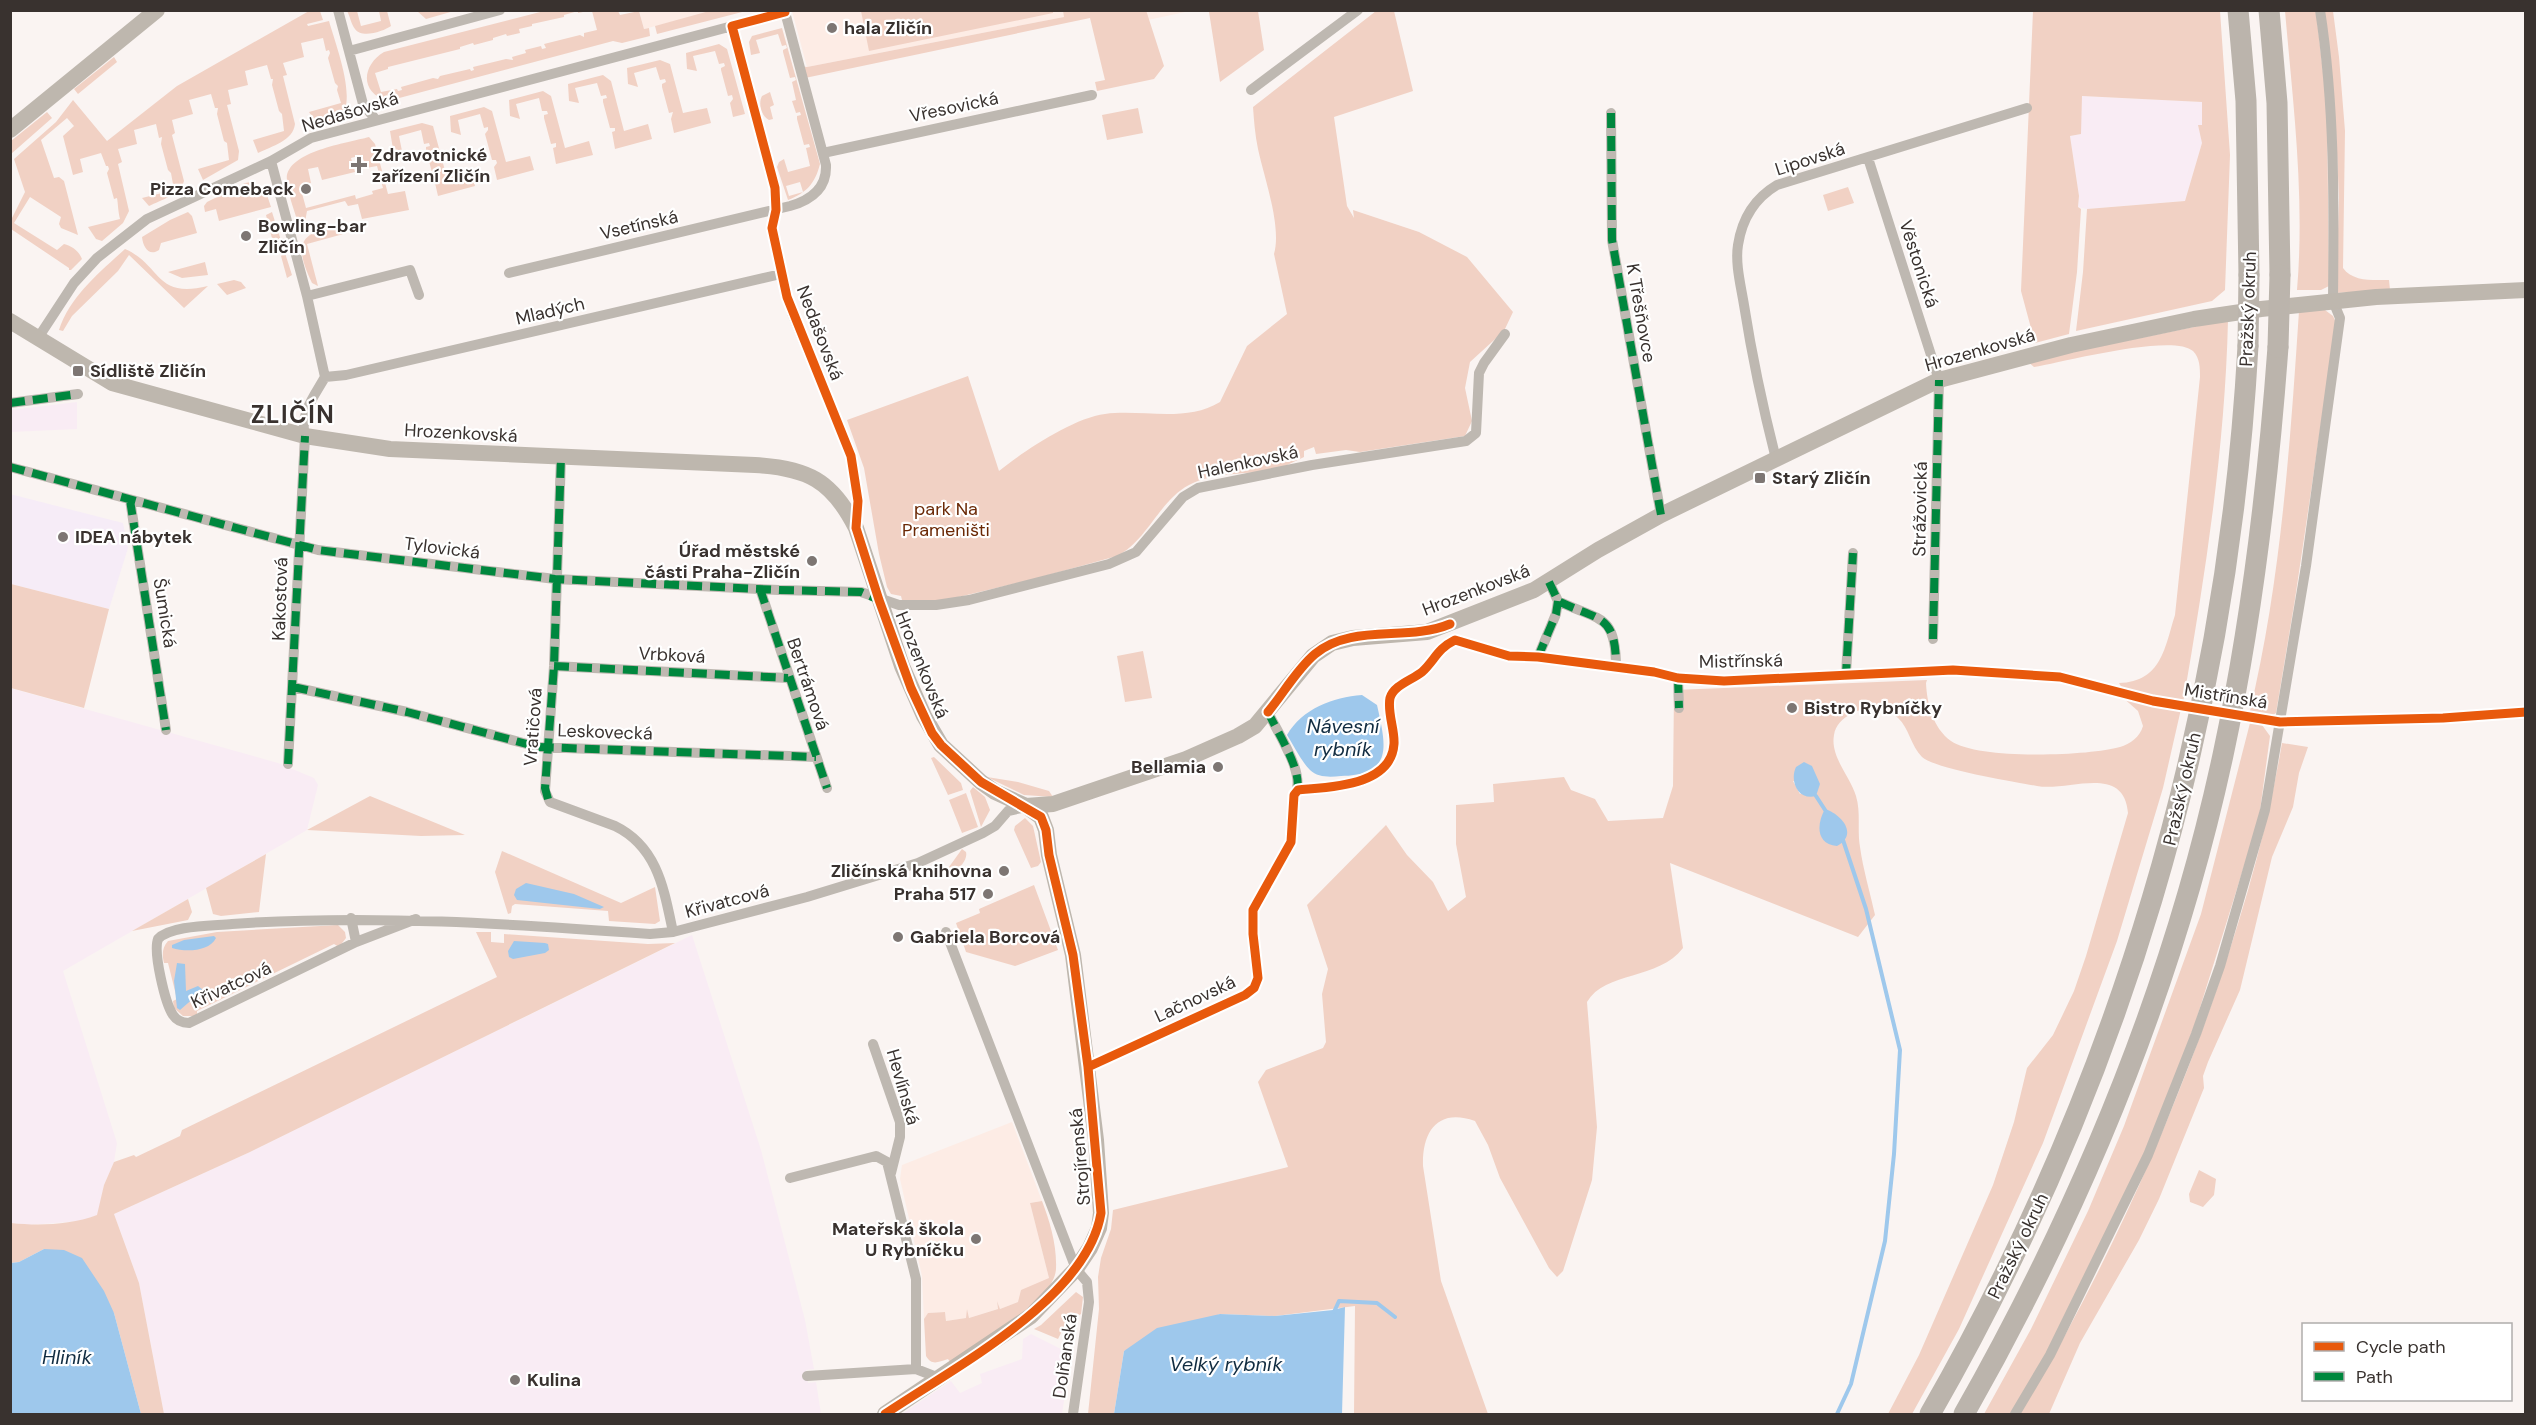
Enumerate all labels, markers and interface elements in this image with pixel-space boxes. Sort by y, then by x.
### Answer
place label: hala Zličín [844,16,932,40]
marker: hala Zličín [825,21,839,35]
street label: Nedašovská [299,86,401,138]
street label: Vřesovická [907,86,1001,128]
street label: Lipovská [1772,136,1848,182]
place label: Zdravotnické zařízení Zličín [372,143,490,188]
marker: Zdravotnické zařízení Zličín [350,156,368,174]
place label: Pizza Comeback [150,177,295,201]
marker: Pizza Comeback [299,182,313,196]
street label: Vsetínská [598,204,680,246]
place label: Bowling-bar Zličín [258,214,367,259]
street label: Věstonická [1894,217,1944,311]
marker: Bowling-bar Zličín [239,229,253,243]
street label: Pražský okruh [2234,251,2262,367]
street label: K Třešňovce [1620,262,1662,364]
street label: Nedašovská [791,282,849,384]
street label: Mladých [513,291,587,331]
street label: Hrozenkovská [1922,323,2038,377]
place label: Sídliště Zličín [90,359,206,383]
marker: Sídliště Zličín [71,364,85,378]
district label: ZLIČÍN [251,398,335,430]
street label: Hrozenkovská [404,418,518,448]
street label: Halenkovská [1196,440,1300,484]
street label: Strážovická [1907,461,1933,557]
place label: Starý Zličín [1772,466,1871,490]
marker: Starý Zličín [1753,471,1767,485]
park label: park Na Prameništi [902,497,990,542]
place label: IDEA nábytek [75,525,193,549]
marker: IDEA nábytek [56,530,70,544]
street label: Tylovická [403,531,481,565]
place label: Úřad městské části Praha-Zličín [644,539,800,584]
marker: Úřad městské části Praha-Zličín [805,554,819,568]
street label: Kakostová [267,557,293,641]
street label: Hrozenkovská [1419,558,1533,622]
street label: Šumická [148,576,182,650]
street label: Hrozenkovská [890,608,954,722]
street label: Bertrámová [781,635,835,733]
street label: Vrbková [638,641,706,669]
street label: Mistřínská [1699,648,1783,674]
street label: Mistřínská [2183,678,2269,714]
street label: Vratičová [518,687,548,767]
place label: Bistro Rybníčky [1804,696,1942,720]
marker: Bistro Rybníčky [1785,701,1799,715]
water label: Návesní rybník [1307,713,1381,762]
street label: Leskovecká [557,718,653,746]
street label: Pražský okruh [2157,730,2207,848]
place label: Bellamia [1131,755,1206,779]
marker: Bellamia [1211,760,1225,774]
place label: Zličínská knihovna [831,859,992,883]
marker: Zličínská knihovna [997,864,1011,878]
street label: Křivatcová [682,878,772,924]
place label: Praha 517 [894,882,976,906]
marker: Praha 517 [981,887,995,901]
place label: Gabriela Borcová [910,925,1060,949]
marker: Gabriela Borcová [891,930,905,944]
street label: Křivatcová [187,956,275,1014]
street label: Lačnovská [1151,970,1239,1028]
street label: Hevlínská [881,1046,925,1128]
street label: Strojírenská [1064,1107,1096,1207]
street label: Pražský okruh [1982,1189,2054,1303]
place label: Mateřská škola U Rybníčku [832,1217,964,1262]
marker: Mateřská škola U Rybníčku [969,1232,983,1246]
street label: Dolňanská [1047,1312,1083,1400]
legend [2302,1323,2512,1401]
text: Cycle path [2356,1335,2446,1359]
water label: Hliník [42,1344,93,1370]
water label: Velký rybník [1169,1351,1283,1377]
text: Path [2356,1365,2393,1389]
place label: Kulina [527,1368,581,1392]
marker: Kulina [508,1373,522,1387]

